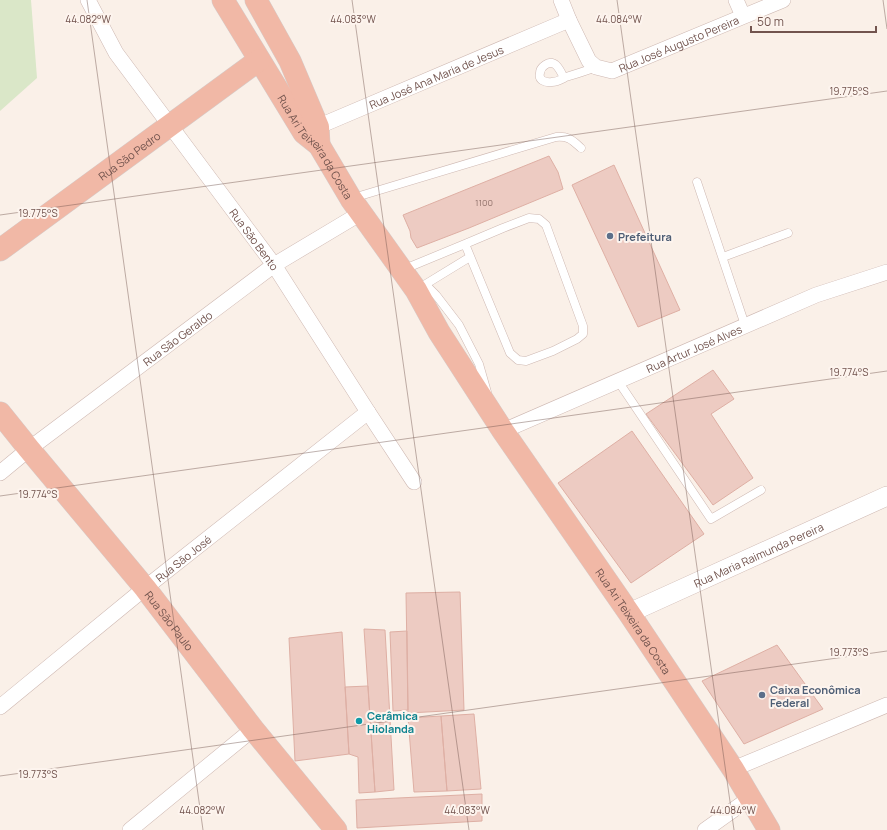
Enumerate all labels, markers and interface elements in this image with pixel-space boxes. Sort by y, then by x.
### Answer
scale bar [751,8,876,34]
text: 44.082°W [65,12,111,26]
text: 44.083°W [330,12,376,26]
text: 44.084°W [596,12,643,26]
street label: Rua José Augusto Pereira [616,12,741,75]
text: 50 m [757,13,784,30]
street label: Rua José Ana Maria de Jesus [367,41,506,112]
text: 19.775°S [829,84,869,98]
street label: Rua Ari Teixeira da Costa [275,92,357,202]
street label: Rua São Pedro [95,127,163,183]
house number: 1100 [475,196,493,209]
street label: Rua São Bento [227,205,283,273]
text: 19.775°S [18,206,58,220]
place label: Prefeitura [618,229,672,244]
marker: Prefeitura [605,231,615,241]
street label: Rua São Geraldo [139,306,215,369]
street label: Rua Artur José Alves [644,321,744,376]
text: 19.774°S [830,365,868,379]
text: 19.774°S [19,487,57,501]
street label: Rua Maria Raimunda Pereira [691,518,826,590]
street label: Rua São José [152,531,214,585]
street label: Rua Ari Teixeira da Costa [593,565,675,677]
street label: Rua São Paulo [142,587,198,654]
text: 19.773°S [830,645,868,659]
place label: Caixa Econômica Federal [770,682,861,710]
marker: Caixa Econômica Federal [757,690,767,700]
place label: Cerâmica Hiolanda [367,708,418,736]
marker: Cerâmica Hiolanda [354,716,364,726]
text: 19.773°S [19,767,57,781]
text: 44.082°W [179,803,225,817]
text: 44.083°W [444,803,490,817]
text: 44.084°W [710,803,757,817]

